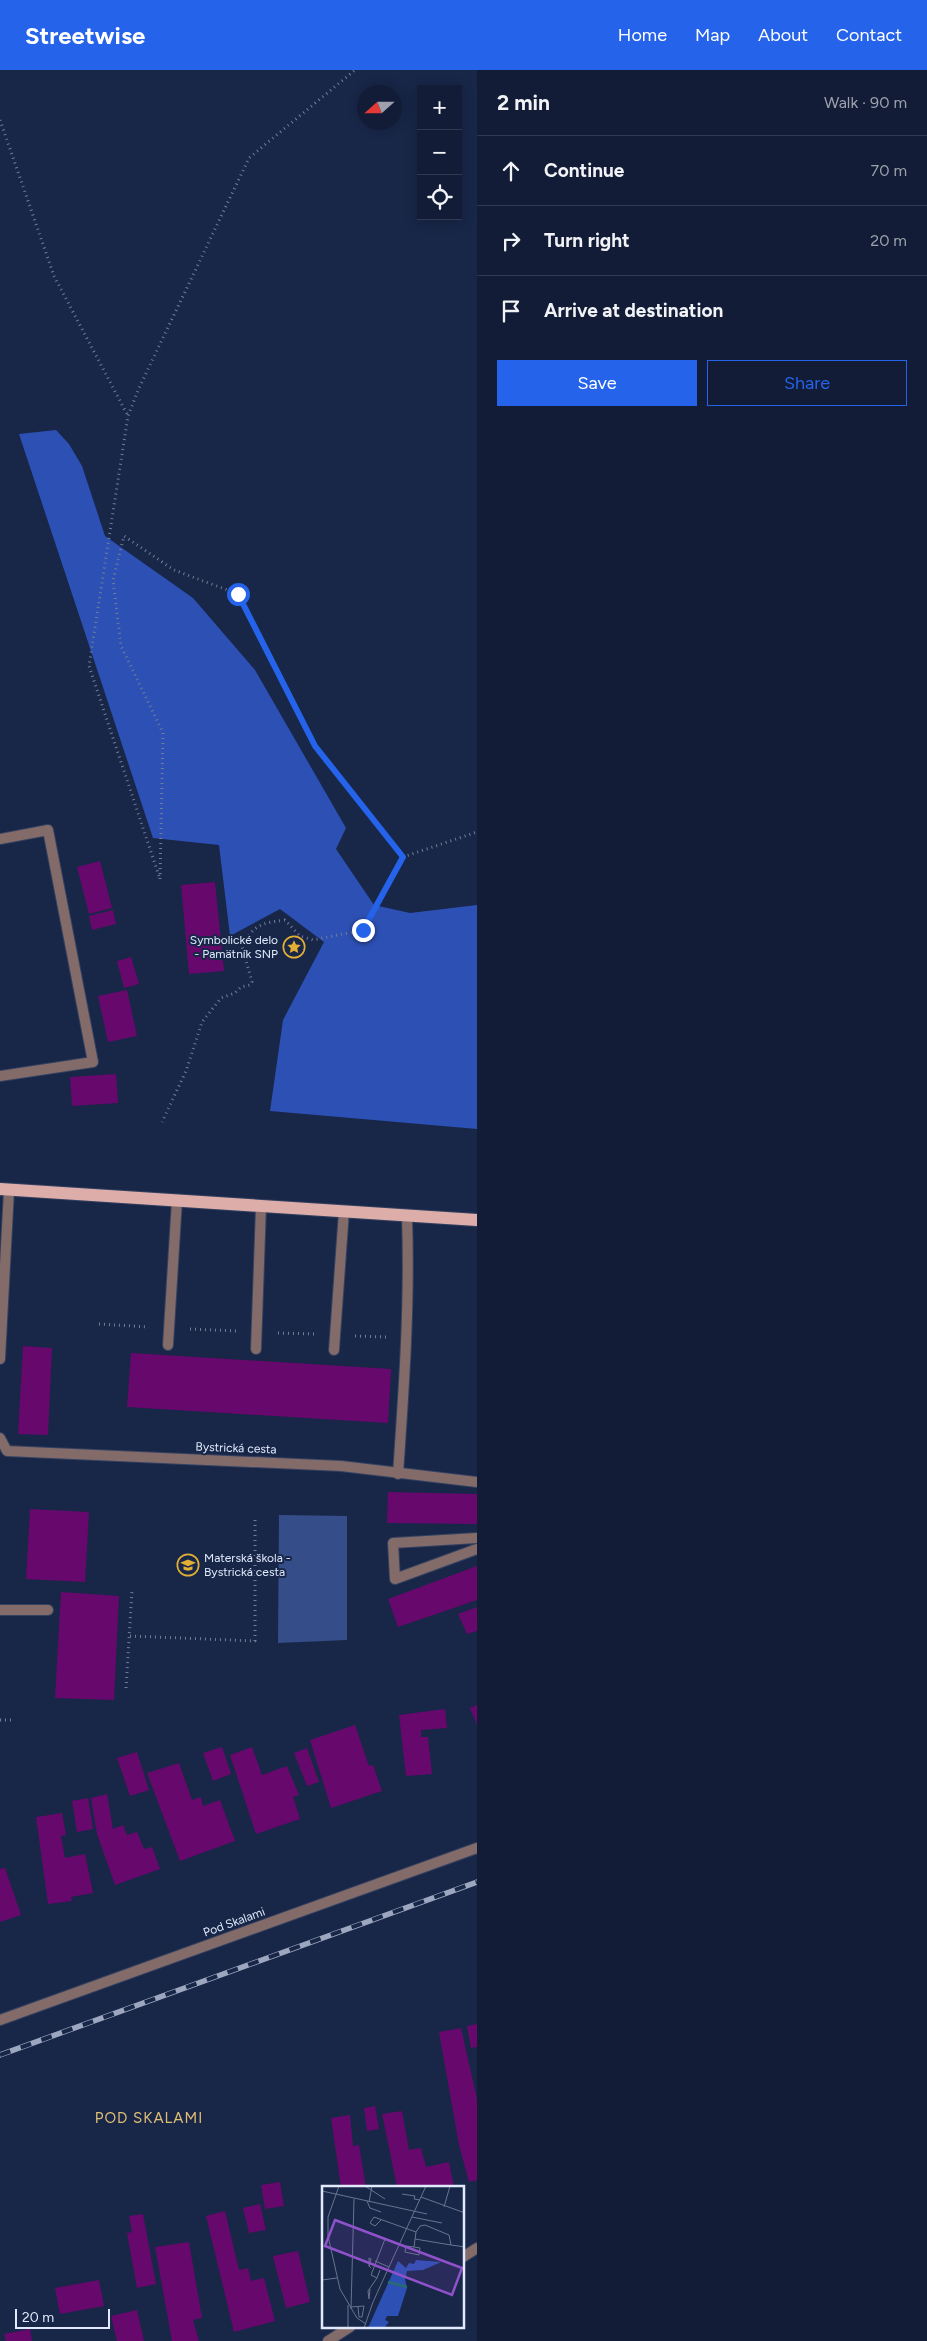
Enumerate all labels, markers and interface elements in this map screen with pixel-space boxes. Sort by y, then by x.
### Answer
text: Streetwise [25,21,145,50]
text: Home [618,24,667,46]
text: Map [695,24,730,46]
text: About [758,24,808,46]
text: Contact [836,24,902,46]
north arrow [357,85,402,130]
map controls [417,85,462,220]
button: + [417,85,462,130]
text: 2 min [497,90,550,115]
text: Walk · 90 m [824,93,907,112]
button: − [417,130,462,175]
icon: ahead [497,157,525,185]
text: Continue [544,159,624,182]
text: 70 m [871,161,907,180]
button: locate [417,175,462,220]
icon: right [497,227,525,255]
text: Turn right [544,229,630,252]
text: 20 m [870,231,907,250]
icon: arrive [497,297,525,325]
text: Arrive at destination [544,299,723,322]
button: Save [497,360,697,406]
button: Share [707,360,907,406]
route start [227,583,250,606]
route end [352,919,375,942]
place label: Symbolické delo - Pamätník SNP [190,933,278,961]
place icon: Symbolické delo - Pamätník SNP [282,935,306,959]
street label: Bystrická cesta [195,1440,277,1456]
place label: Materská škola - Bystrická cesta [204,1551,291,1579]
school or university icon: Materská škola - Bystrická cesta [176,1553,200,1577]
street label: Pod Skalami [201,1904,267,1940]
district label: POD SKALAMI [95,2109,203,2127]
inset map [322,2186,464,2328]
scale bar [15,2306,110,2329]
text: 20 m [22,2309,54,2326]

